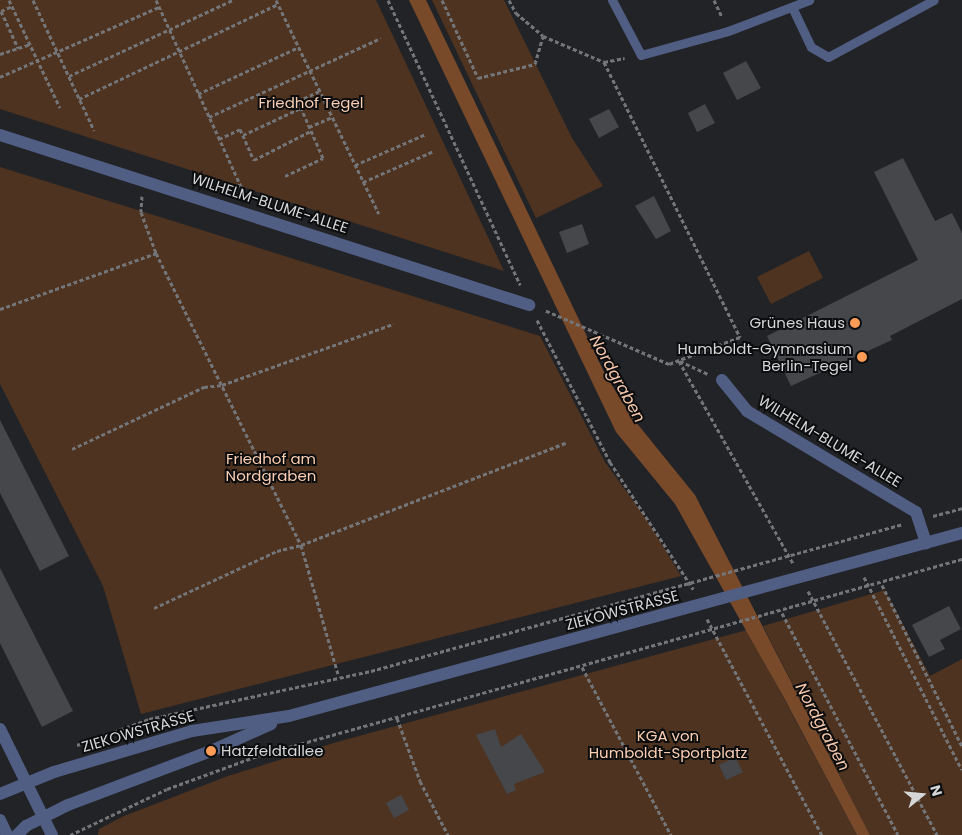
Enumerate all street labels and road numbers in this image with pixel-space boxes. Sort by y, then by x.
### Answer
street label: WILHELM-BLUME-ALLEE [189,169,351,237]
street label: WILHELM-BLUME-ALLEE [755,391,905,491]
street label: ZIEKOWSTRASSE [563,586,681,634]
street label: ZIEKOWSTRASSE [80,706,196,756]

